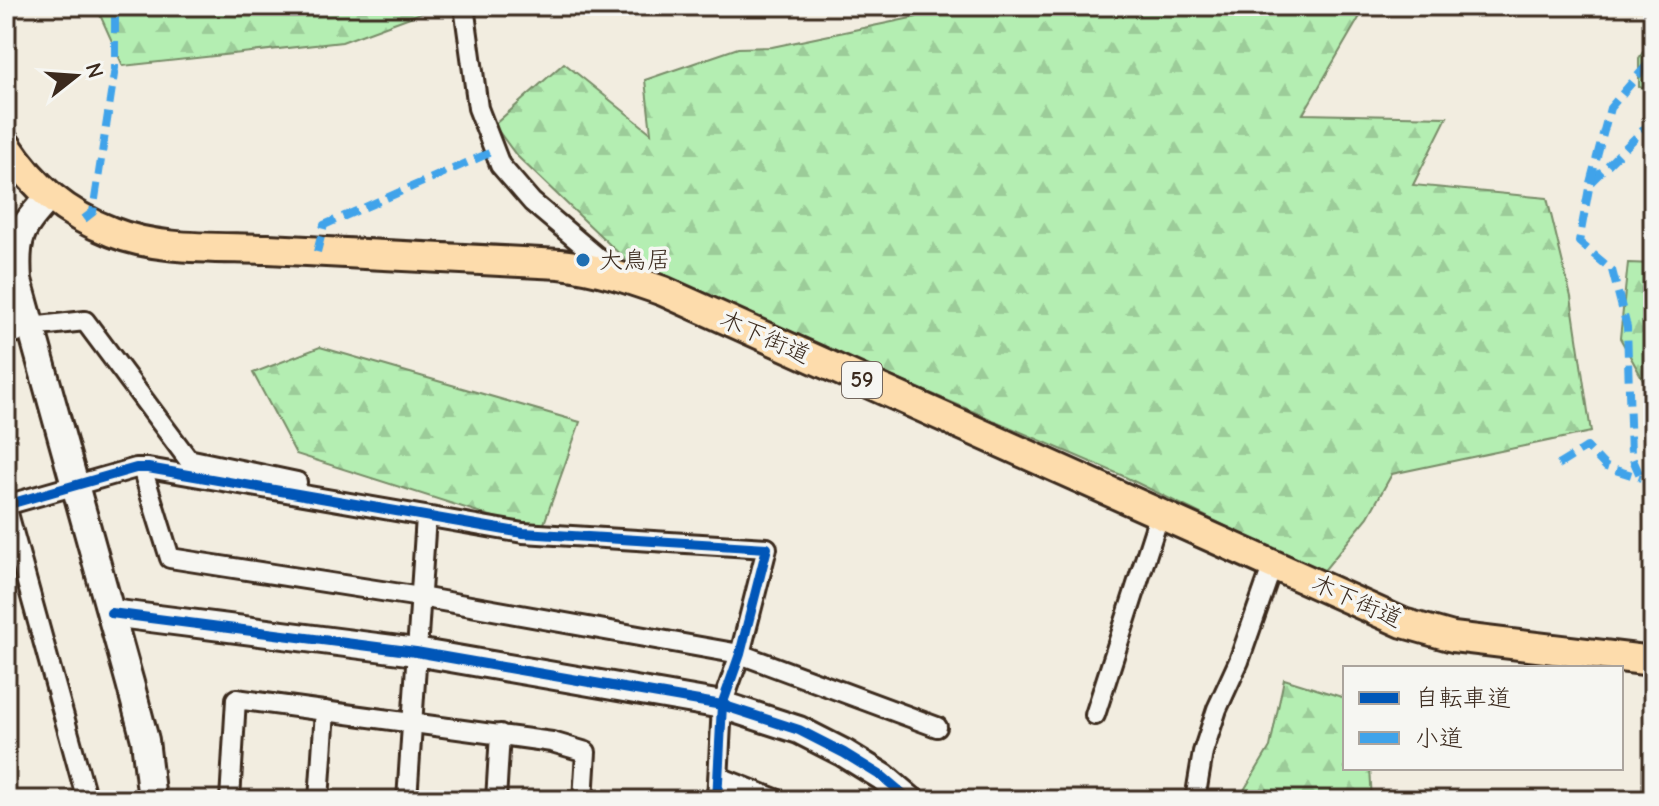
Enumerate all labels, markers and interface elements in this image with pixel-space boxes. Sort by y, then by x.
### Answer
north arrow [36,36,116,116]
text: N [80,60,109,81]
place label: 大鳥居 [599,246,671,274]
marker: 大鳥居 [574,251,592,269]
street label: 木下街道 [715,305,815,369]
road number: 59 [842,362,882,398]
street label: 木下街道 [1307,569,1407,633]
legend [1343,666,1623,770]
text: 自転車道 [1415,684,1511,712]
text: 小道 [1415,724,1463,752]

